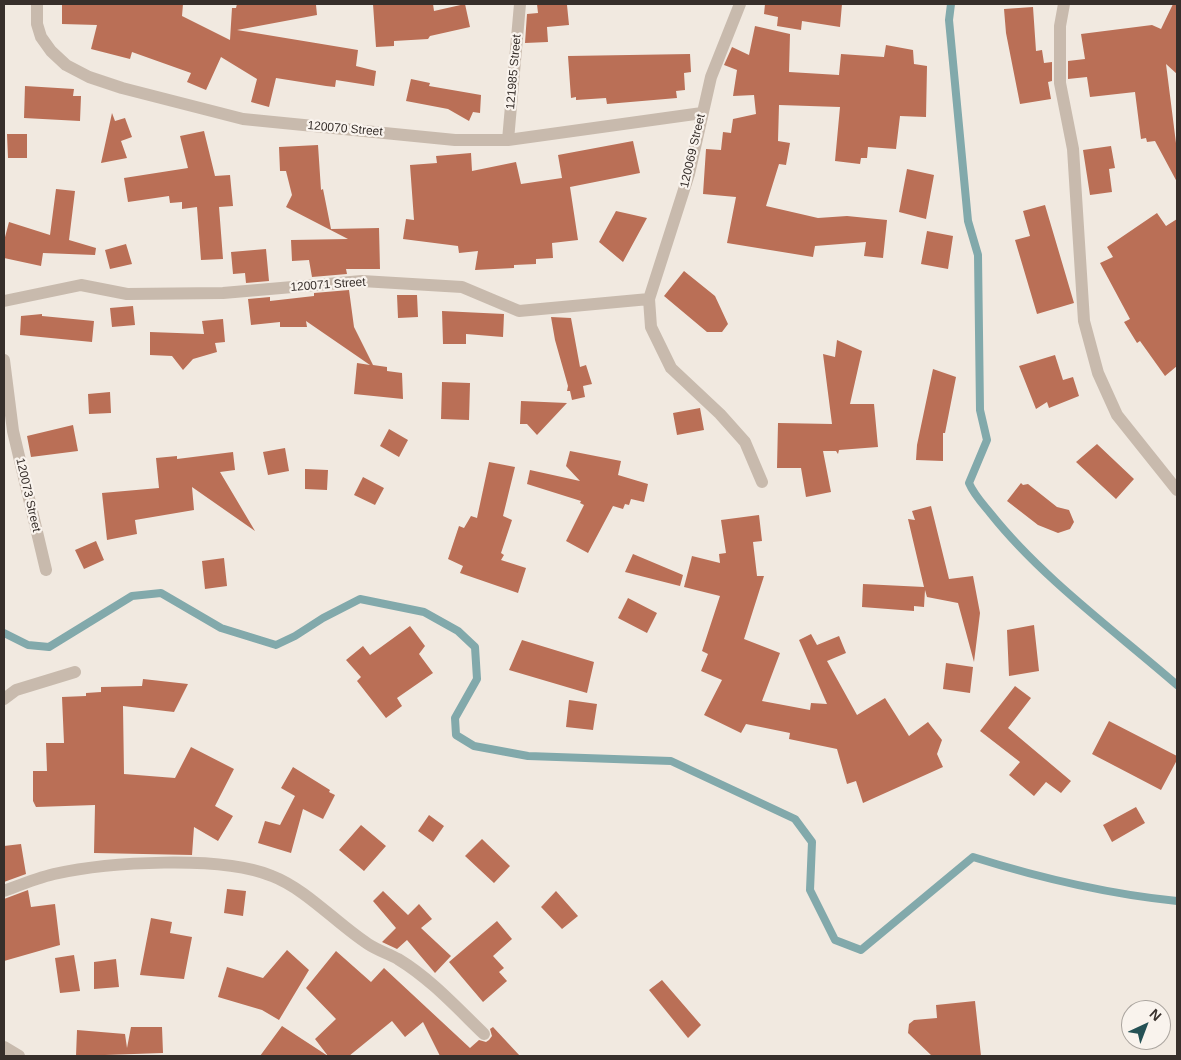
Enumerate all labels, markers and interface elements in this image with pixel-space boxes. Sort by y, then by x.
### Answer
street label: 121985 Street [504,34,524,110]
street label: 120069 Street [678,113,708,189]
street label: 120070 Street [307,119,383,139]
street label: 120071 Street [290,275,366,295]
street label: 120073 Street [13,457,43,533]
north arrow [1121,1000,1171,1050]
text: N [1146,1005,1165,1024]

